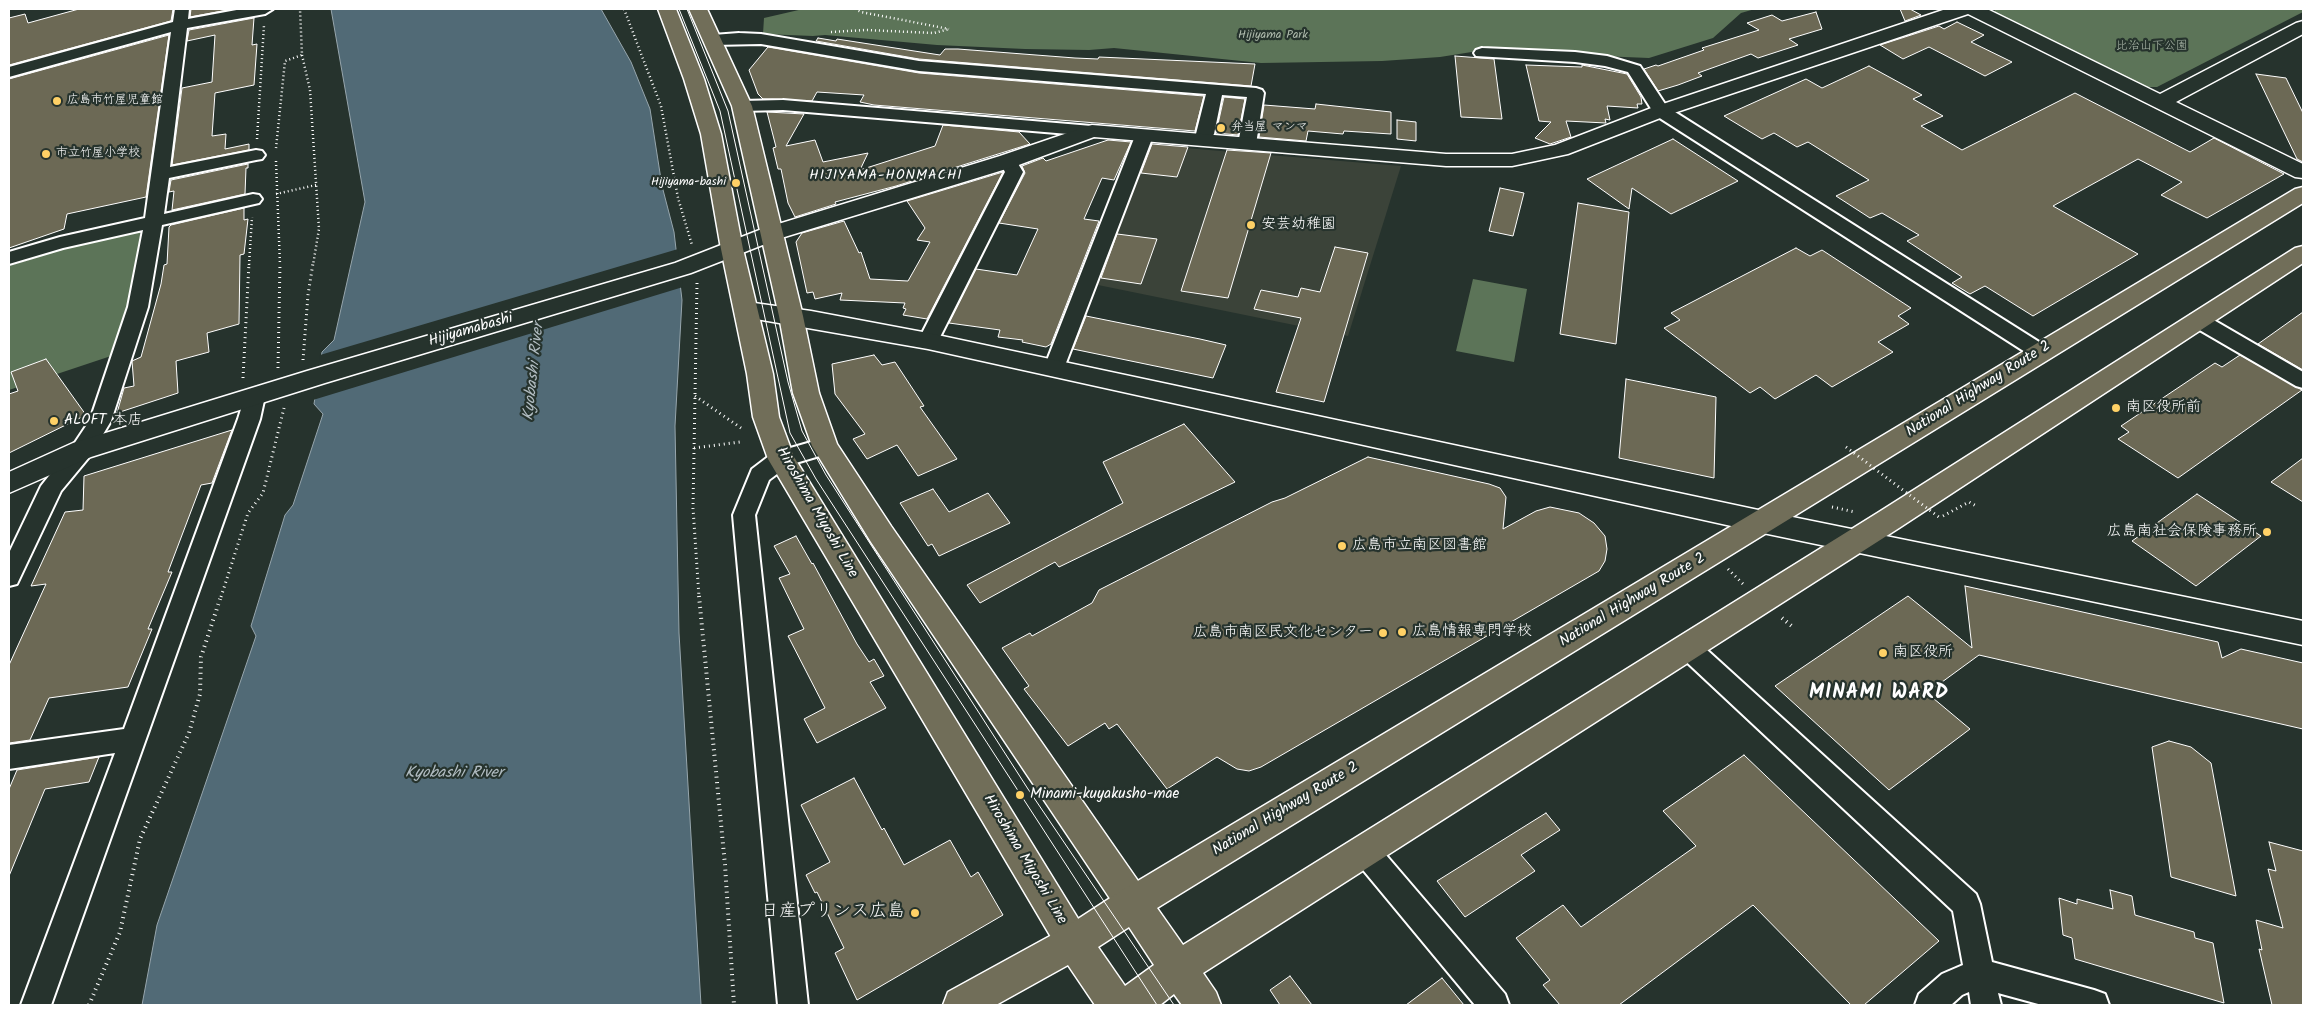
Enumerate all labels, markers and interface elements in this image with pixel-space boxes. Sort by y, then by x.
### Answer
park label: Hijiyama Park [1238,29,1308,43]
park label: 比治山下公園 [2116,40,2188,54]
place label: 広島市竹屋児童館 [67,94,163,108]
marker: 広島市竹屋児童館 [51,95,63,107]
place label: 弁当屋 マンマ [1231,121,1308,135]
marker: 弁当屋 マンマ [1215,122,1227,134]
place label: 市立竹屋小学校 [56,147,140,161]
marker: 市立竹屋小学校 [40,148,52,160]
district label: HIJIYAMA-HONMACHI [807,169,965,185]
place label: Hijiyama-bashi [651,176,726,190]
marker: Hijiyama-bashi [730,177,742,189]
place label: 安芸幼稚園 [1261,216,1336,234]
marker: 安芸幼稚園 [1245,219,1257,231]
street label: Hijiyamabashi [427,310,515,352]
water label: Kyobashi River [520,322,550,422]
street label: National Highway Route 2 [1903,338,2055,442]
place label: 南区役所前 [2126,399,2201,417]
marker: 南区役所前 [2110,402,2122,414]
place label: ALOFT 本店 [64,412,142,430]
marker: ALOFT 本店 [48,415,60,427]
street label: Hiroshima Miyoshi Line [771,444,861,582]
place label: 広島南社会保険事務所 [2107,523,2257,541]
marker: 広島南社会保険事務所 [2261,526,2273,538]
place label: 広島市立南区図書館 [1352,537,1487,555]
marker: 広島市立南区図書館 [1336,540,1348,552]
street label: National Highway Route 2 [1557,550,1709,652]
place label: 広島情報専門学校 [1412,623,1532,641]
place label: 広島市南区民文化センター [1193,624,1373,642]
marker: 広島情報専門学校 [1396,626,1408,638]
marker: 広島市南区民文化センター [1377,627,1389,639]
place label: 南区役所 [1893,644,1953,662]
marker: 南区役所 [1877,647,1889,659]
district label: MINAMI WARD [1808,683,1950,707]
street label: National Highway Route 2 [1210,759,1362,861]
water label: Kyobashi River [405,764,503,784]
place label: Minami-kuyakusho-mae [1030,786,1179,804]
marker: Minami-kuyakusho-mae [1014,789,1026,801]
street label: Hiroshima Miyoshi Line [978,792,1070,928]
place label: 日産プリンス広島 [761,902,905,924]
marker: 日産プリンス広島 [909,907,921,919]

